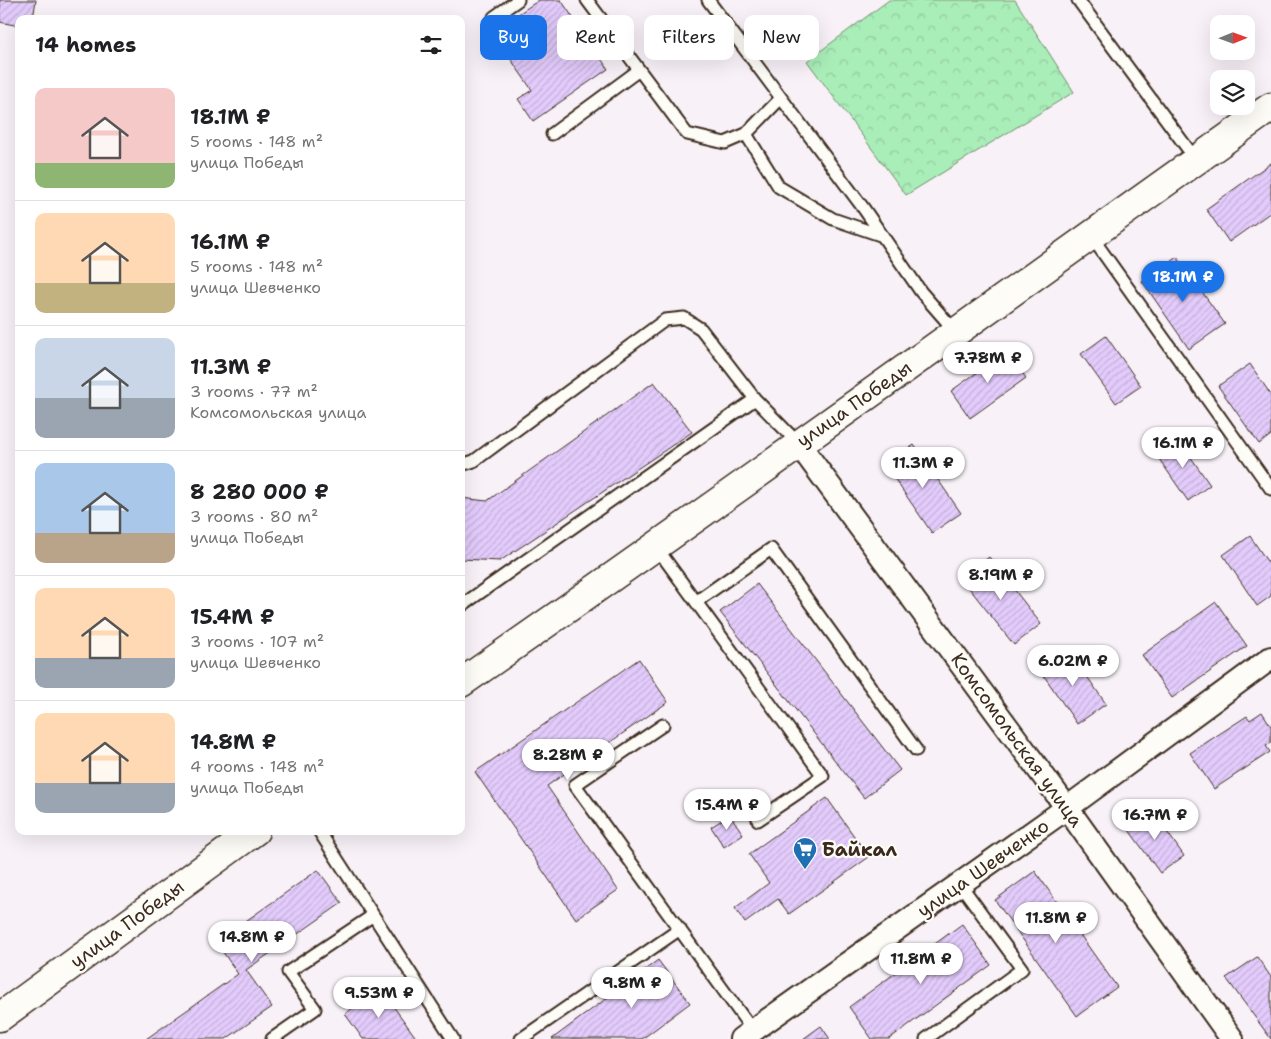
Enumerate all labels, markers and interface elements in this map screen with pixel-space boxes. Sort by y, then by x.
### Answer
chip: Buy [480,15,547,60]
chip: Rent [557,15,634,60]
chip: Filters [644,15,734,60]
chip: New [744,15,819,60]
north arrow [1210,15,1255,60]
map controls [1210,15,1255,115]
text: 14 homes [35,31,136,59]
icon: filters [417,31,445,59]
button: layers [1210,70,1255,115]
text: 18.1M ₽ [190,103,271,131]
icon: home [75,108,135,168]
text: 5 rooms · 148 m² [190,131,323,152]
text: улица Победы [190,152,304,173]
text: 16.1M ₽ [190,228,270,256]
icon: home [75,233,135,293]
text: 5 rooms · 148 m² [190,256,323,277]
pin: 18.1M ₽ [1137,260,1229,303]
text: 18.1M ₽ [1152,266,1214,287]
text: улица Шевченко [190,277,321,298]
pin: 7.78M ₽ [942,342,1034,384]
text: 7.78M ₽ [954,347,1022,368]
text: 11.3M ₽ [190,353,272,381]
street label: улица Победы [791,355,917,453]
icon: home [75,358,135,418]
text: 3 rooms · 77 m² [190,381,318,402]
text: Комсомольская улица [190,402,366,423]
pin: 16.1M ₽ [1137,426,1229,469]
text: 16.1M ₽ [1152,432,1214,453]
pin: 11.3M ₽ [877,446,969,489]
text: 11.3M ₽ [892,452,954,473]
text: 8 280 000 ₽ [190,478,329,506]
icon: home [75,483,135,543]
text: 3 rooms · 80 m² [190,506,318,527]
text: улица Победы [190,527,304,548]
pin: 8.19M ₽ [955,558,1047,601]
text: 8.19M ₽ [968,564,1034,585]
text: 15.4M ₽ [190,603,275,631]
icon: home [75,608,135,668]
text: 3 rooms · 107 m² [190,631,324,652]
pin: 6.02M ₽ [1027,644,1119,687]
street label: Комсомольская улица [945,648,1089,832]
text: 6.02M ₽ [1038,650,1108,671]
text: улица Шевченко [190,652,321,673]
text: 14.8M ₽ [190,728,277,756]
icon: home [75,733,135,793]
pin: 8.28M ₽ [522,738,614,781]
text: 8.28M ₽ [533,744,603,765]
text: 4 rooms · 148 m² [190,756,324,777]
text: улица Победы [190,777,304,798]
pin: 15.4M ₽ [681,788,773,831]
text: 15.4M ₽ [695,794,759,815]
pin: 16.7M ₽ [1109,798,1201,841]
text: 16.7M ₽ [1123,804,1187,825]
street label: улица Шевченко [912,813,1054,923]
supermarket icon: Байкал [792,836,818,870]
place label: Байкал [822,837,898,862]
street label: улица Победы [65,874,189,974]
pin: 11.8M ₽ [1010,902,1102,944]
text: 11.8M ₽ [1025,907,1087,928]
pin: 14.8M ₽ [206,920,298,963]
text: 14.8M ₽ [219,926,285,947]
pin: 11.8M ₽ [875,942,967,985]
text: 11.8M ₽ [890,948,952,969]
pin: 9.8M ₽ [591,966,673,1009]
text: 9.8M ₽ [602,972,662,993]
pin: 9.53M ₽ [333,976,425,1019]
text: 9.53M ₽ [344,982,414,1003]

